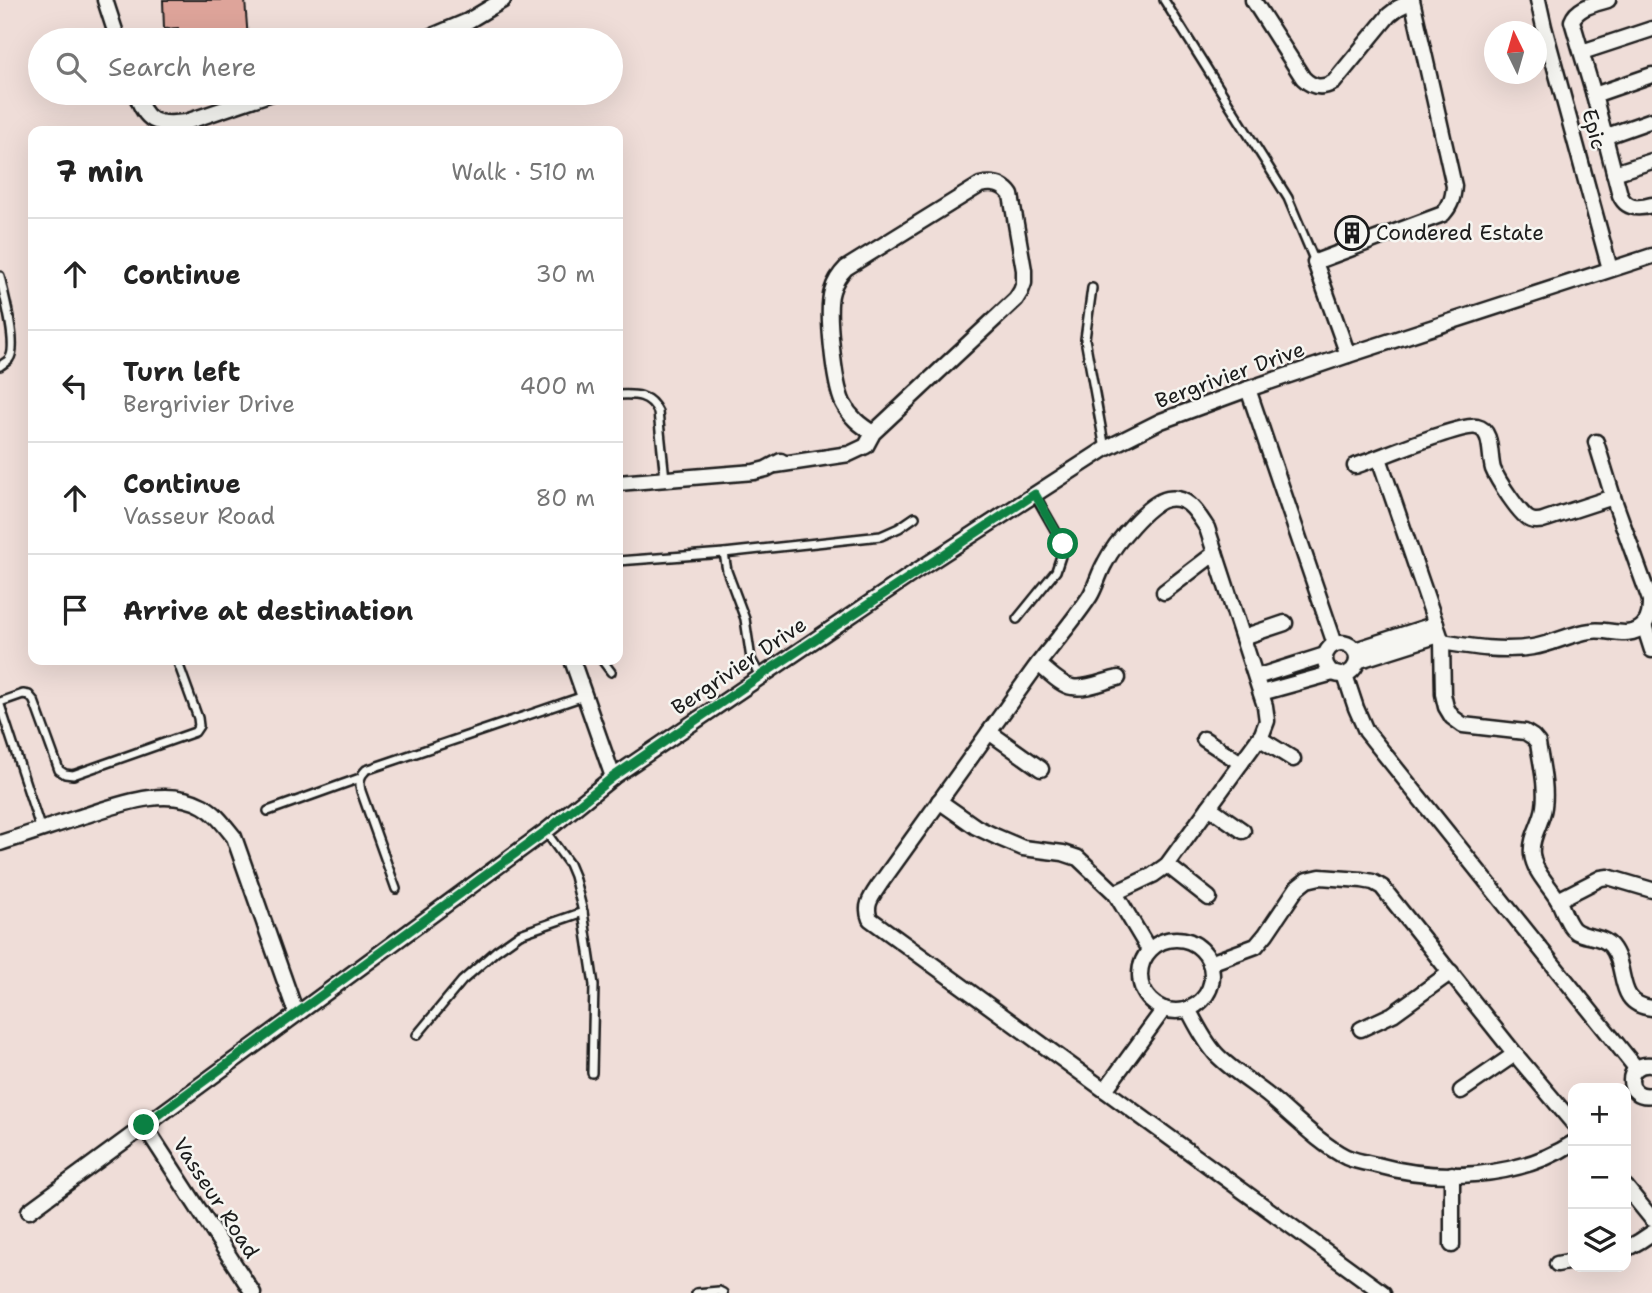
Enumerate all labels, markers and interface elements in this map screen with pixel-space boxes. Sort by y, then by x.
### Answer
north arrow [1484,21,1547,84]
search box [28,28,623,105]
icon: search [52,48,90,86]
text: Search here [108,49,257,84]
street label: Epic [1575,106,1613,152]
text: 7 min [56,151,143,192]
text: Walk · 510 m [451,157,595,187]
building icon: Condered Estate [1333,214,1371,252]
place label: Condered Estate [1376,219,1544,247]
icon: ahead [56,255,94,293]
text: Continue [123,257,241,292]
text: 30 m [536,259,595,289]
street label: Bergrivier Drive [1151,335,1309,415]
text: Turn left [123,354,240,389]
icon: left [56,367,94,405]
text: 400 m [519,371,595,401]
text: Bergrivier Drive [123,389,295,419]
text: Continue [123,466,241,501]
icon: ahead [56,479,94,517]
text: 80 m [536,483,595,513]
text: Vasseur Road [123,501,275,531]
route start [1047,528,1078,559]
icon: arrive [56,591,94,629]
text: Arrive at destination [123,593,413,628]
street label: Bergrivier Drive [666,610,812,722]
map controls [1568,1083,1631,1272]
button: + [1568,1083,1631,1146]
route end [128,1109,159,1140]
street label: Vasseur Road [166,1132,266,1264]
button: − [1568,1146,1631,1209]
button: layers [1568,1209,1631,1272]

